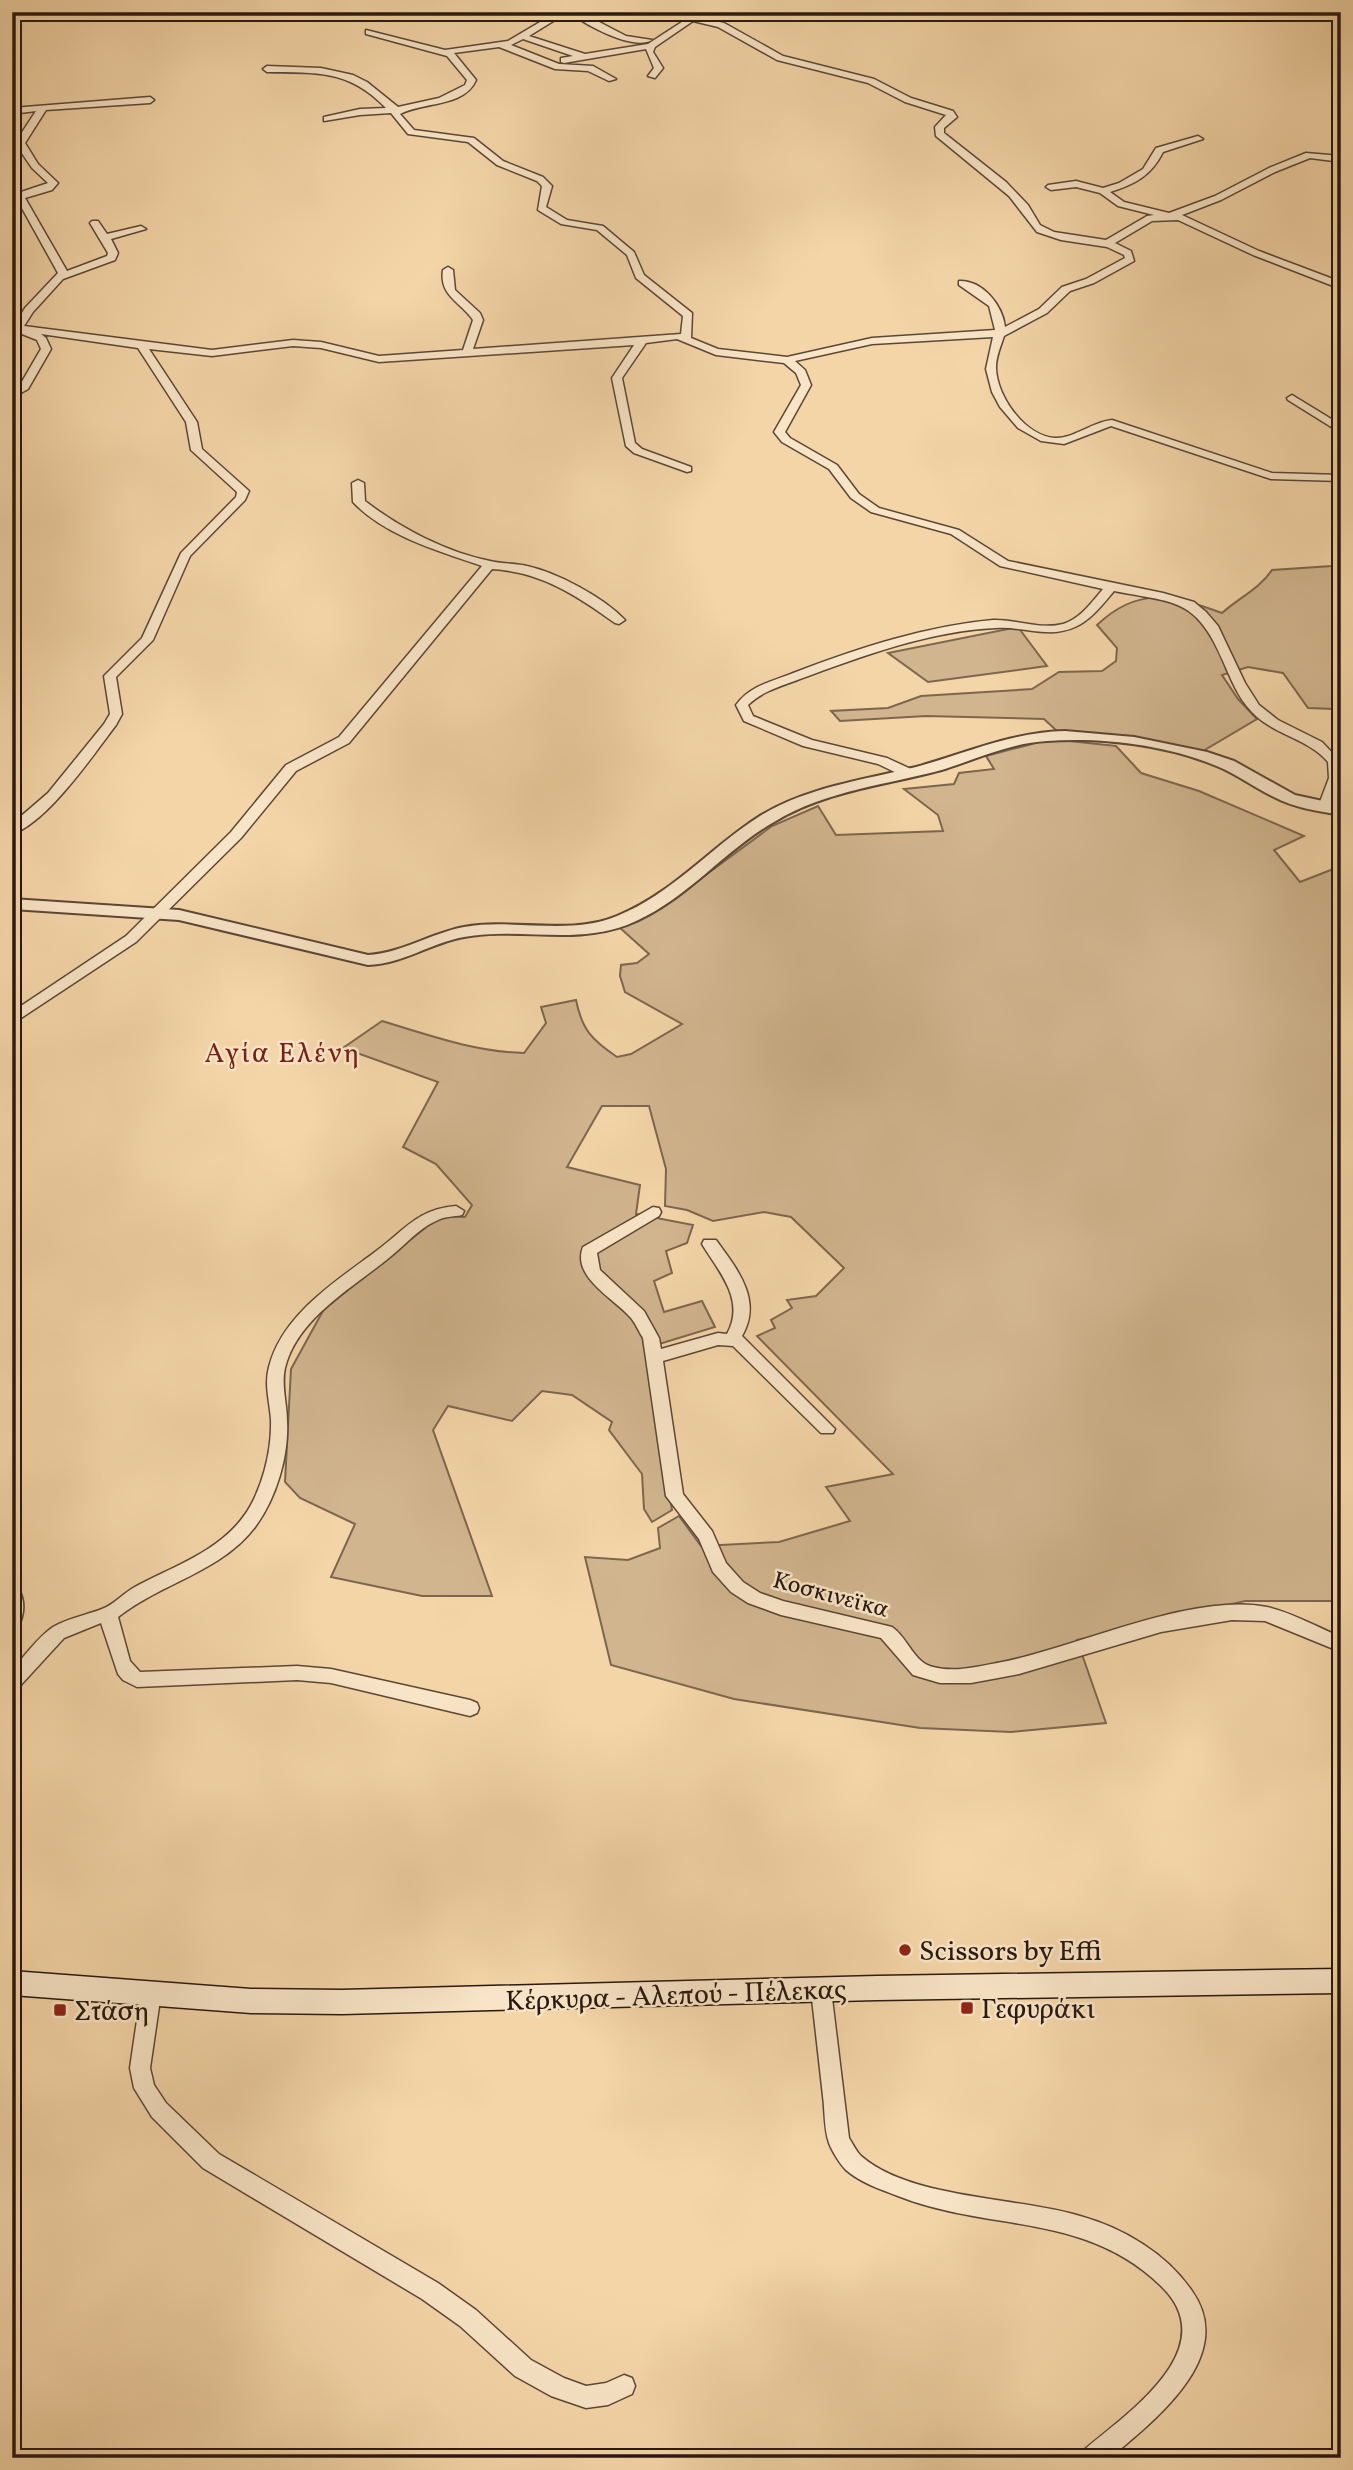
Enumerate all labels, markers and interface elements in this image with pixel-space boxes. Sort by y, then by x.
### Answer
district label: Αγία Ελένη [205,1035,361,1074]
street label: Κοσκινεϊκα [769,1564,892,1628]
place label: Scissors by Effi [919,1933,1102,1972]
marker: Scissors by Effi [897,1942,913,1958]
street label: Κέρκυρα - Αλεπού - Πέλεκας [505,1971,847,2022]
place label: Γεφυράκι [981,1991,1095,2030]
place label: Στάση [74,1993,150,2032]
marker: Γεφυράκι [959,2000,975,2016]
marker: Στάση [52,2002,68,2018]

